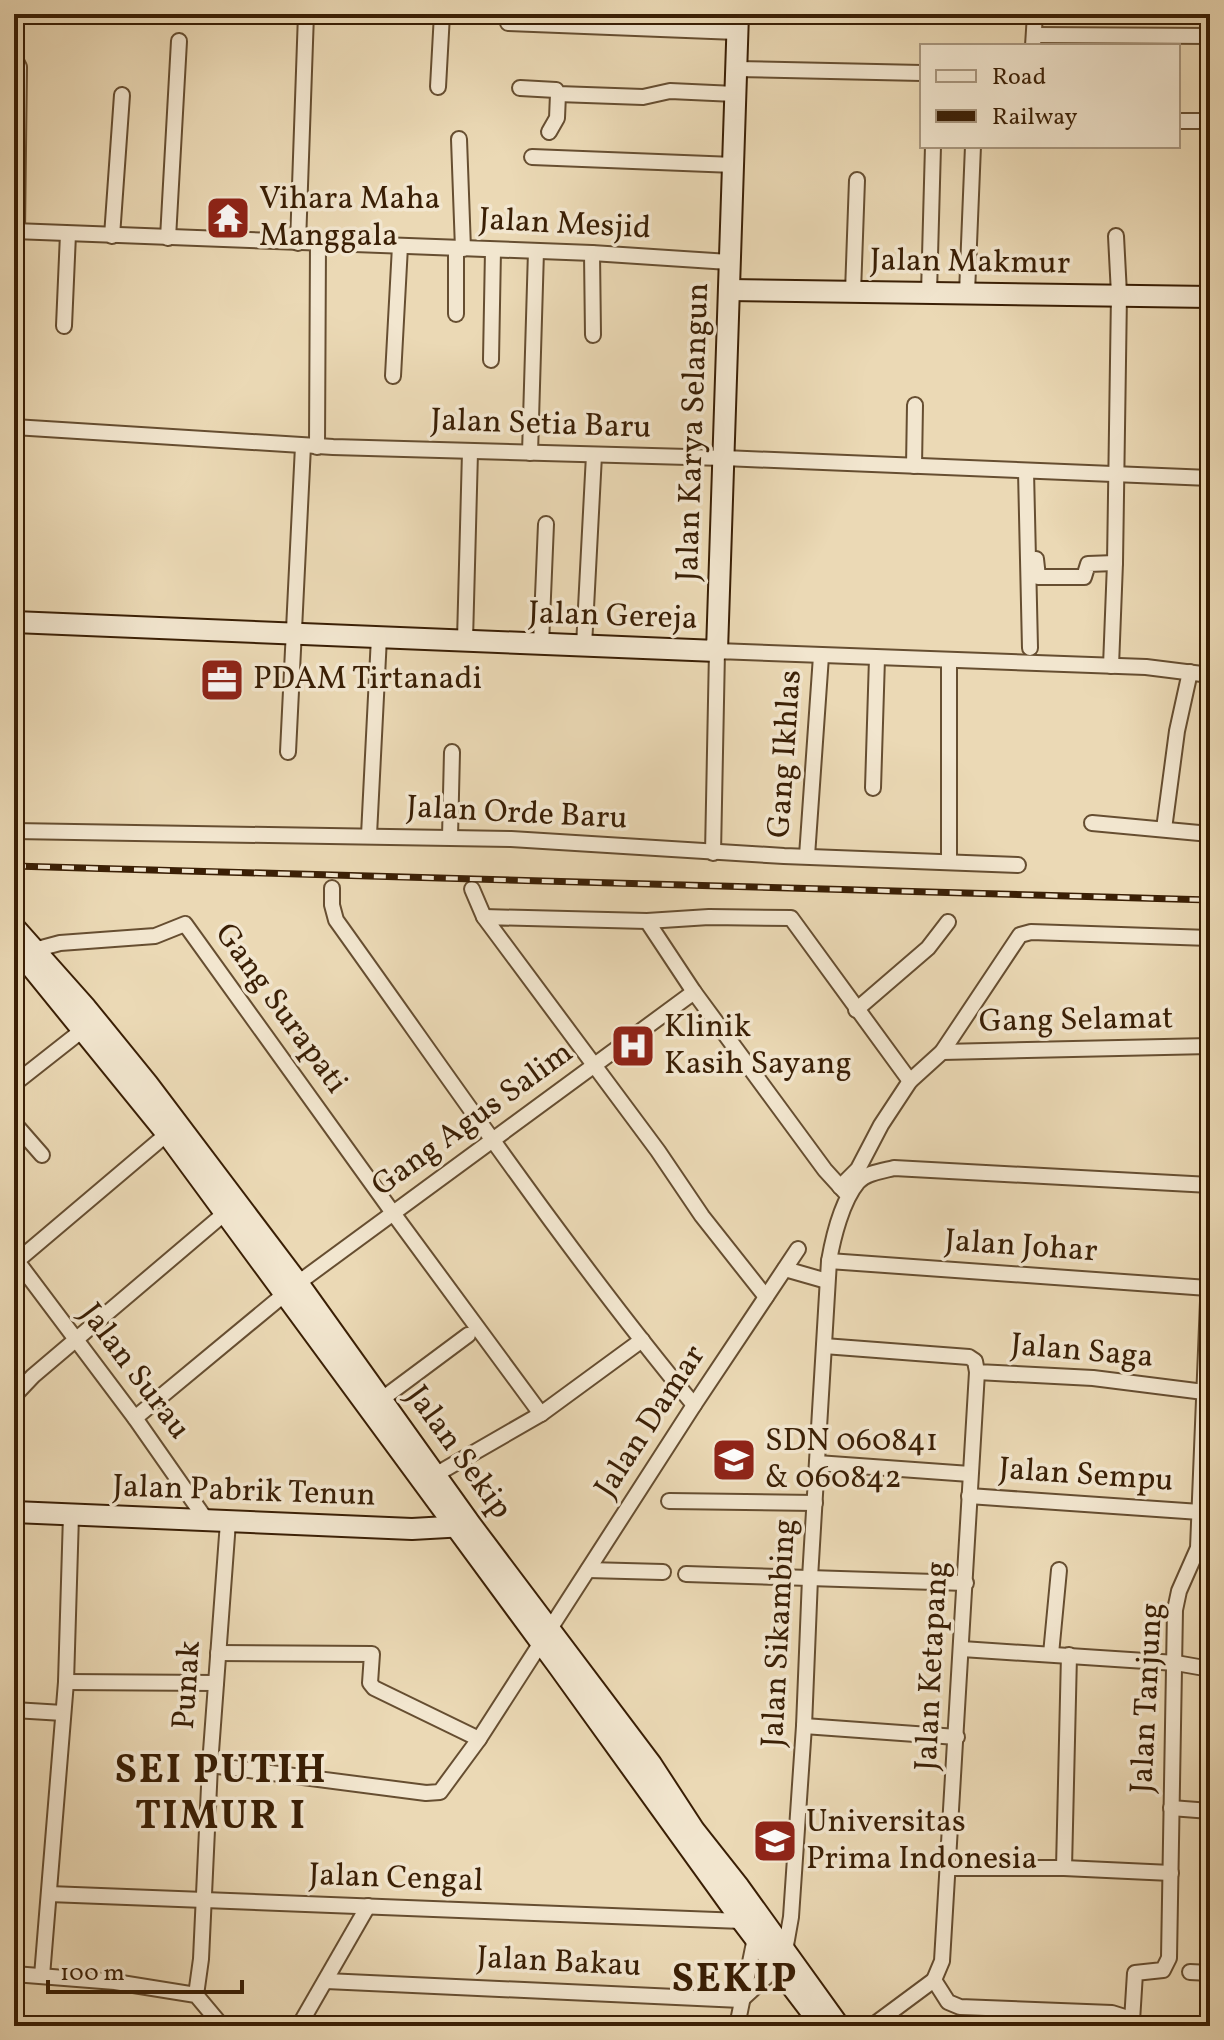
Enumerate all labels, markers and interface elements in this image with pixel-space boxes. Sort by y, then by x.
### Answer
legend [920,44,1180,148]
text: Road [992,61,1046,95]
text: Railway [992,101,1078,135]
place label: Vihara Maha Manggala [259,178,440,259]
temple icon: Vihara Maha Manggala [204,194,252,242]
street label: Jalan Mesjid [478,199,652,251]
street label: Jalan Makmur [869,239,1071,287]
street label: Jalan Karya Selangun [667,282,721,582]
street label: Jalan Setia Baru [430,399,652,451]
street label: Jalan Gereja [527,592,699,642]
office icon: PDAM Tirtanadi [198,656,246,704]
place label: PDAM Tirtanadi [253,658,482,702]
street label: Gang Ikhlas [758,669,814,839]
street label: Jalan Orde Baru [405,786,629,842]
street label: Gang Surapati [203,915,357,1103]
street label: Gang Selamat [978,997,1174,1045]
place label: Klinik Kasih Sayang [664,1006,852,1087]
hospital icon: Klinik Kasih Sayang [609,1022,657,1070]
street label: Gang Agus Salim [363,1032,583,1208]
street label: Jalan Johar [943,1220,1099,1274]
street label: Jalan Surau [68,1295,200,1449]
street label: Jalan Saga [1009,1324,1155,1380]
street label: Jalan Damar [585,1337,717,1507]
street label: Jalan Sekip [394,1377,522,1529]
place label: SDN 060841 & 060842 [765,1420,938,1501]
school or university icon: SDN 060841 & 060842 [710,1436,758,1484]
street label: Jalan Sempu [997,1448,1175,1504]
street label: Jalan Pabrik Tenun [112,1465,376,1519]
street label: Jalan Sikambing [752,1517,808,1749]
street label: Jalan Ketapang [906,1560,960,1772]
street label: Jalan Tanjung [1121,1602,1175,1794]
street label: Punak [163,1639,213,1731]
district label: SEI PUTIH TIMUR I [114,1744,328,1846]
place label: Universitas Prima Indonesia [806,1801,1037,1882]
school or university icon: Universitas Prima Indonesia [751,1817,799,1865]
street label: Jalan Cengal [308,1854,484,1904]
street label: Jalan Bakau [476,1937,642,1989]
scale bar [48,1944,242,1994]
district label: SEKIP [671,1953,799,2009]
text: 100 m [60,1957,125,1991]

